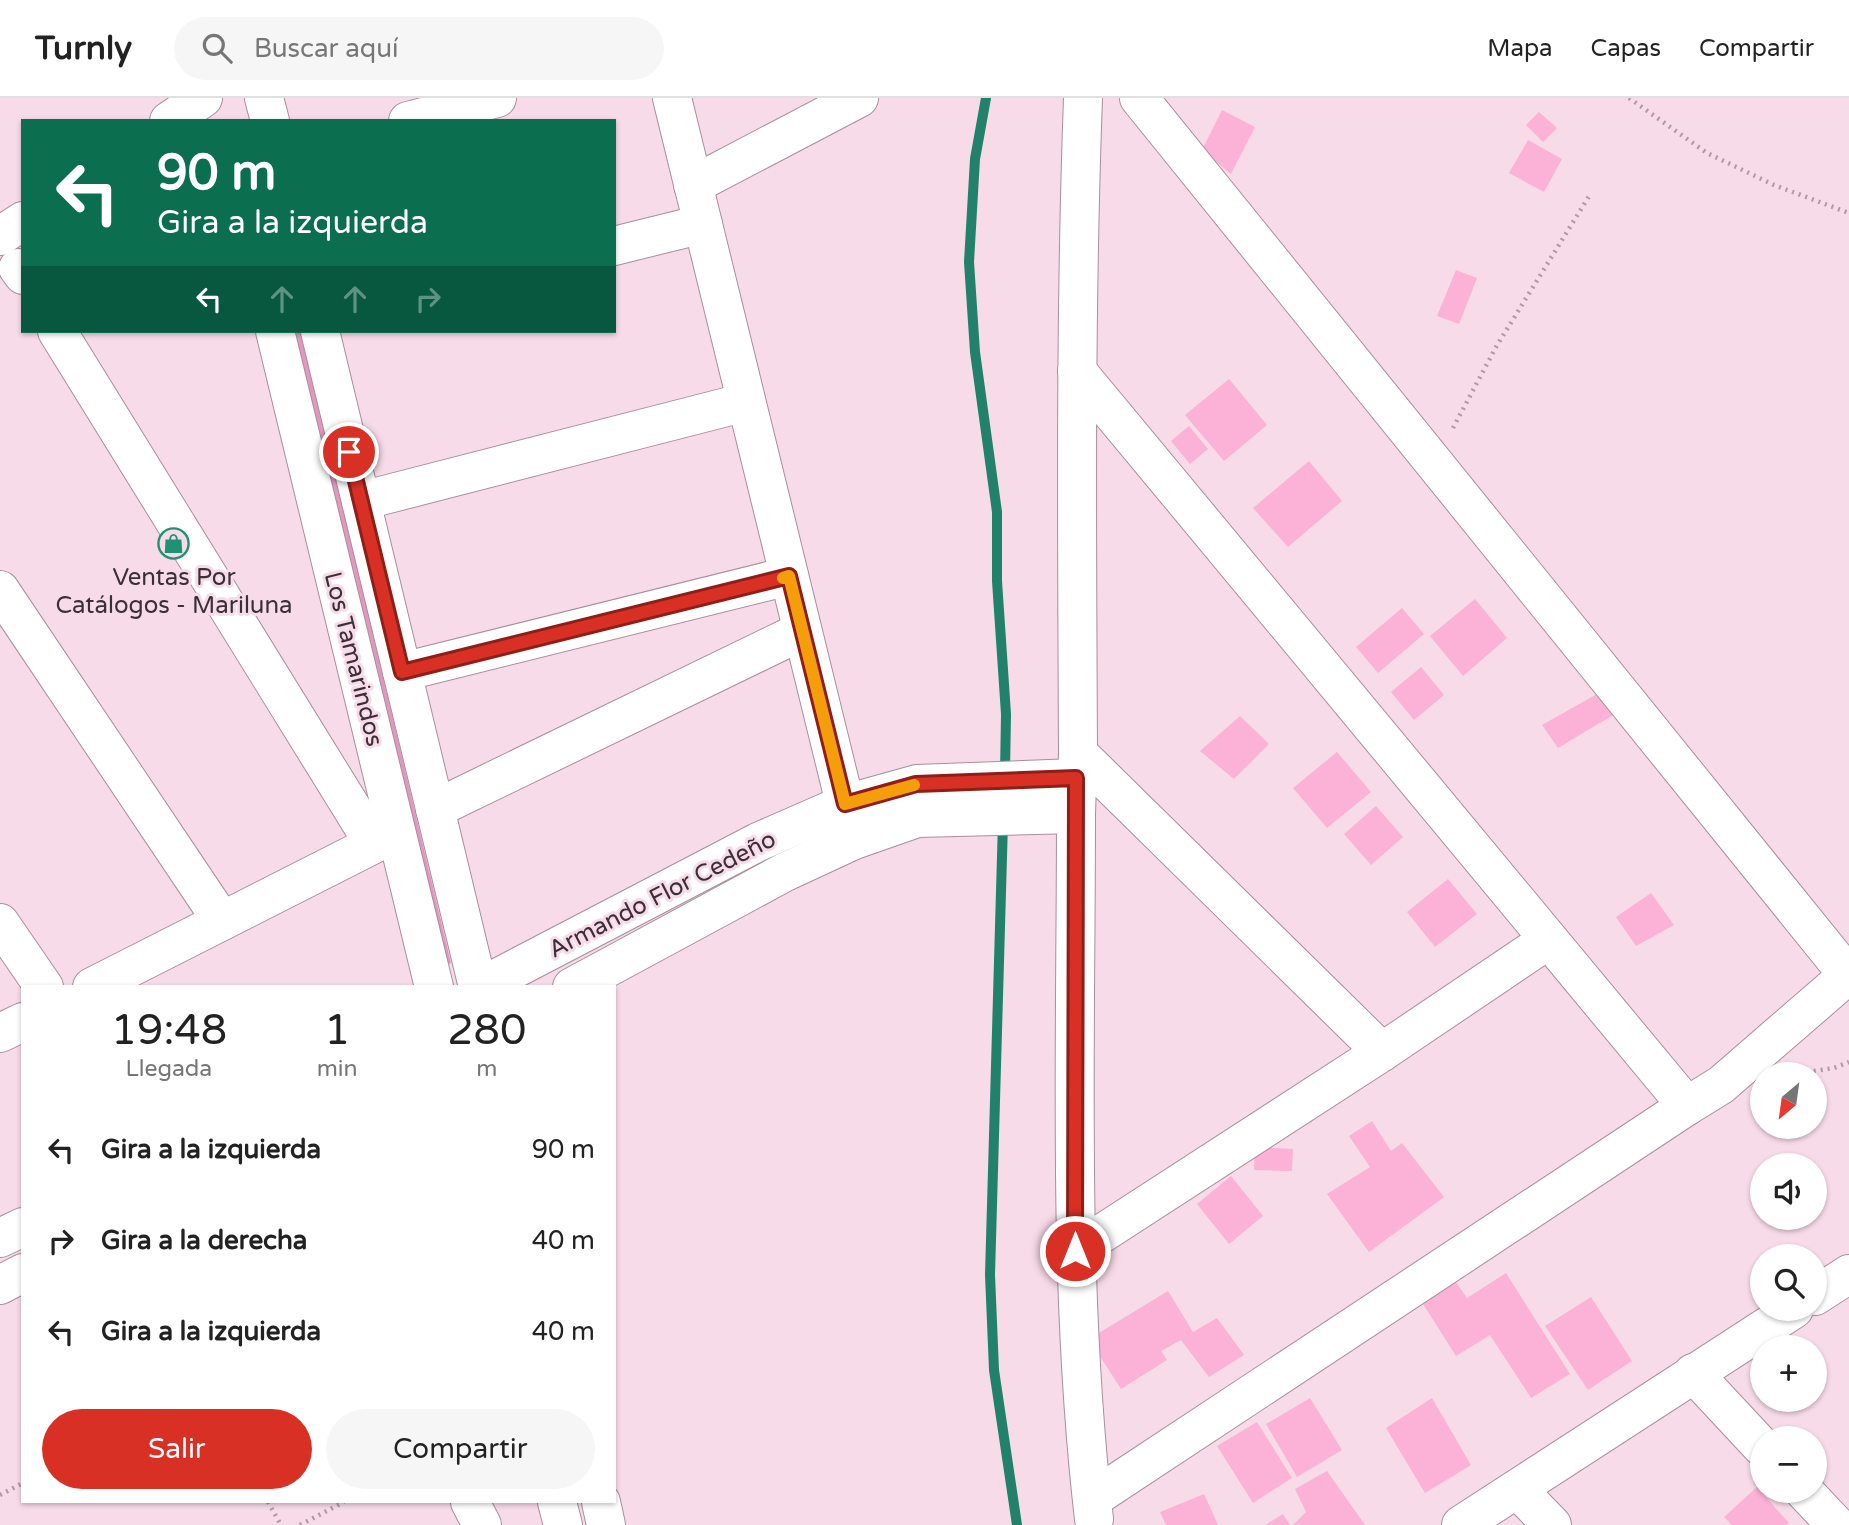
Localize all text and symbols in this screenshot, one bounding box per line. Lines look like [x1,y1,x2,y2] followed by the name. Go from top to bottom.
[174,17,664,80] search box
[35,29,132,68] text: Turnly
[198,29,236,67] icon: search
[254,33,399,64] text: Buscar aquí
[1487,34,1553,63] text: Mapa
[1591,34,1661,63] text: Capas
[1699,34,1814,63] text: Compartir
[157,144,276,203] text: 90 m
[42,147,133,238] icon: left
[157,204,428,242] text: Gira a la izquierda
[190,280,228,318] icon: left
[263,280,301,318] icon: ahead
[336,280,374,318] icon: ahead
[409,280,447,318] icon: right
[319,422,379,482] pin
[330,433,368,471] icon: arrive
[157,526,191,560] shop icon: Ventas Por Catálogos - Mariluna
[55,563,293,620] place label: Ventas Por Catálogos - Mariluna
[318,569,389,749] street label: Los Tamarindos
[544,824,781,964] street label: Armando Flor Cedeño
[111,1005,227,1056] text: 19:48
[324,1005,350,1056] text: 1
[447,1005,526,1056] text: 280
[125,1055,212,1083] text: Llegada
[317,1055,358,1083] text: min
[476,1055,497,1083] text: m
[1750,1062,1827,1139] north arrow
[1750,1062,1827,1503] map controls
[42,1131,80,1169] icon: left
[101,1134,321,1165] text: Gira a la izquierda
[532,1134,595,1165] text: 90 m
[1750,1153,1827,1230] button: sound
[1038,1214,1112,1288] position arrow
[42,1222,80,1260] icon: right
[101,1225,307,1256] text: Gira a la derecha
[532,1225,595,1256] text: 40 m
[1750,1244,1827,1321] button: search
[42,1313,80,1351] icon: left
[101,1316,321,1347] text: Gira a la izquierda
[532,1316,595,1347] text: 40 m
[1750,1335,1827,1412] button: +
[42,1409,312,1489] button: Salir
[326,1409,595,1489] button: Compartir
[1750,1426,1827,1503] button: −

